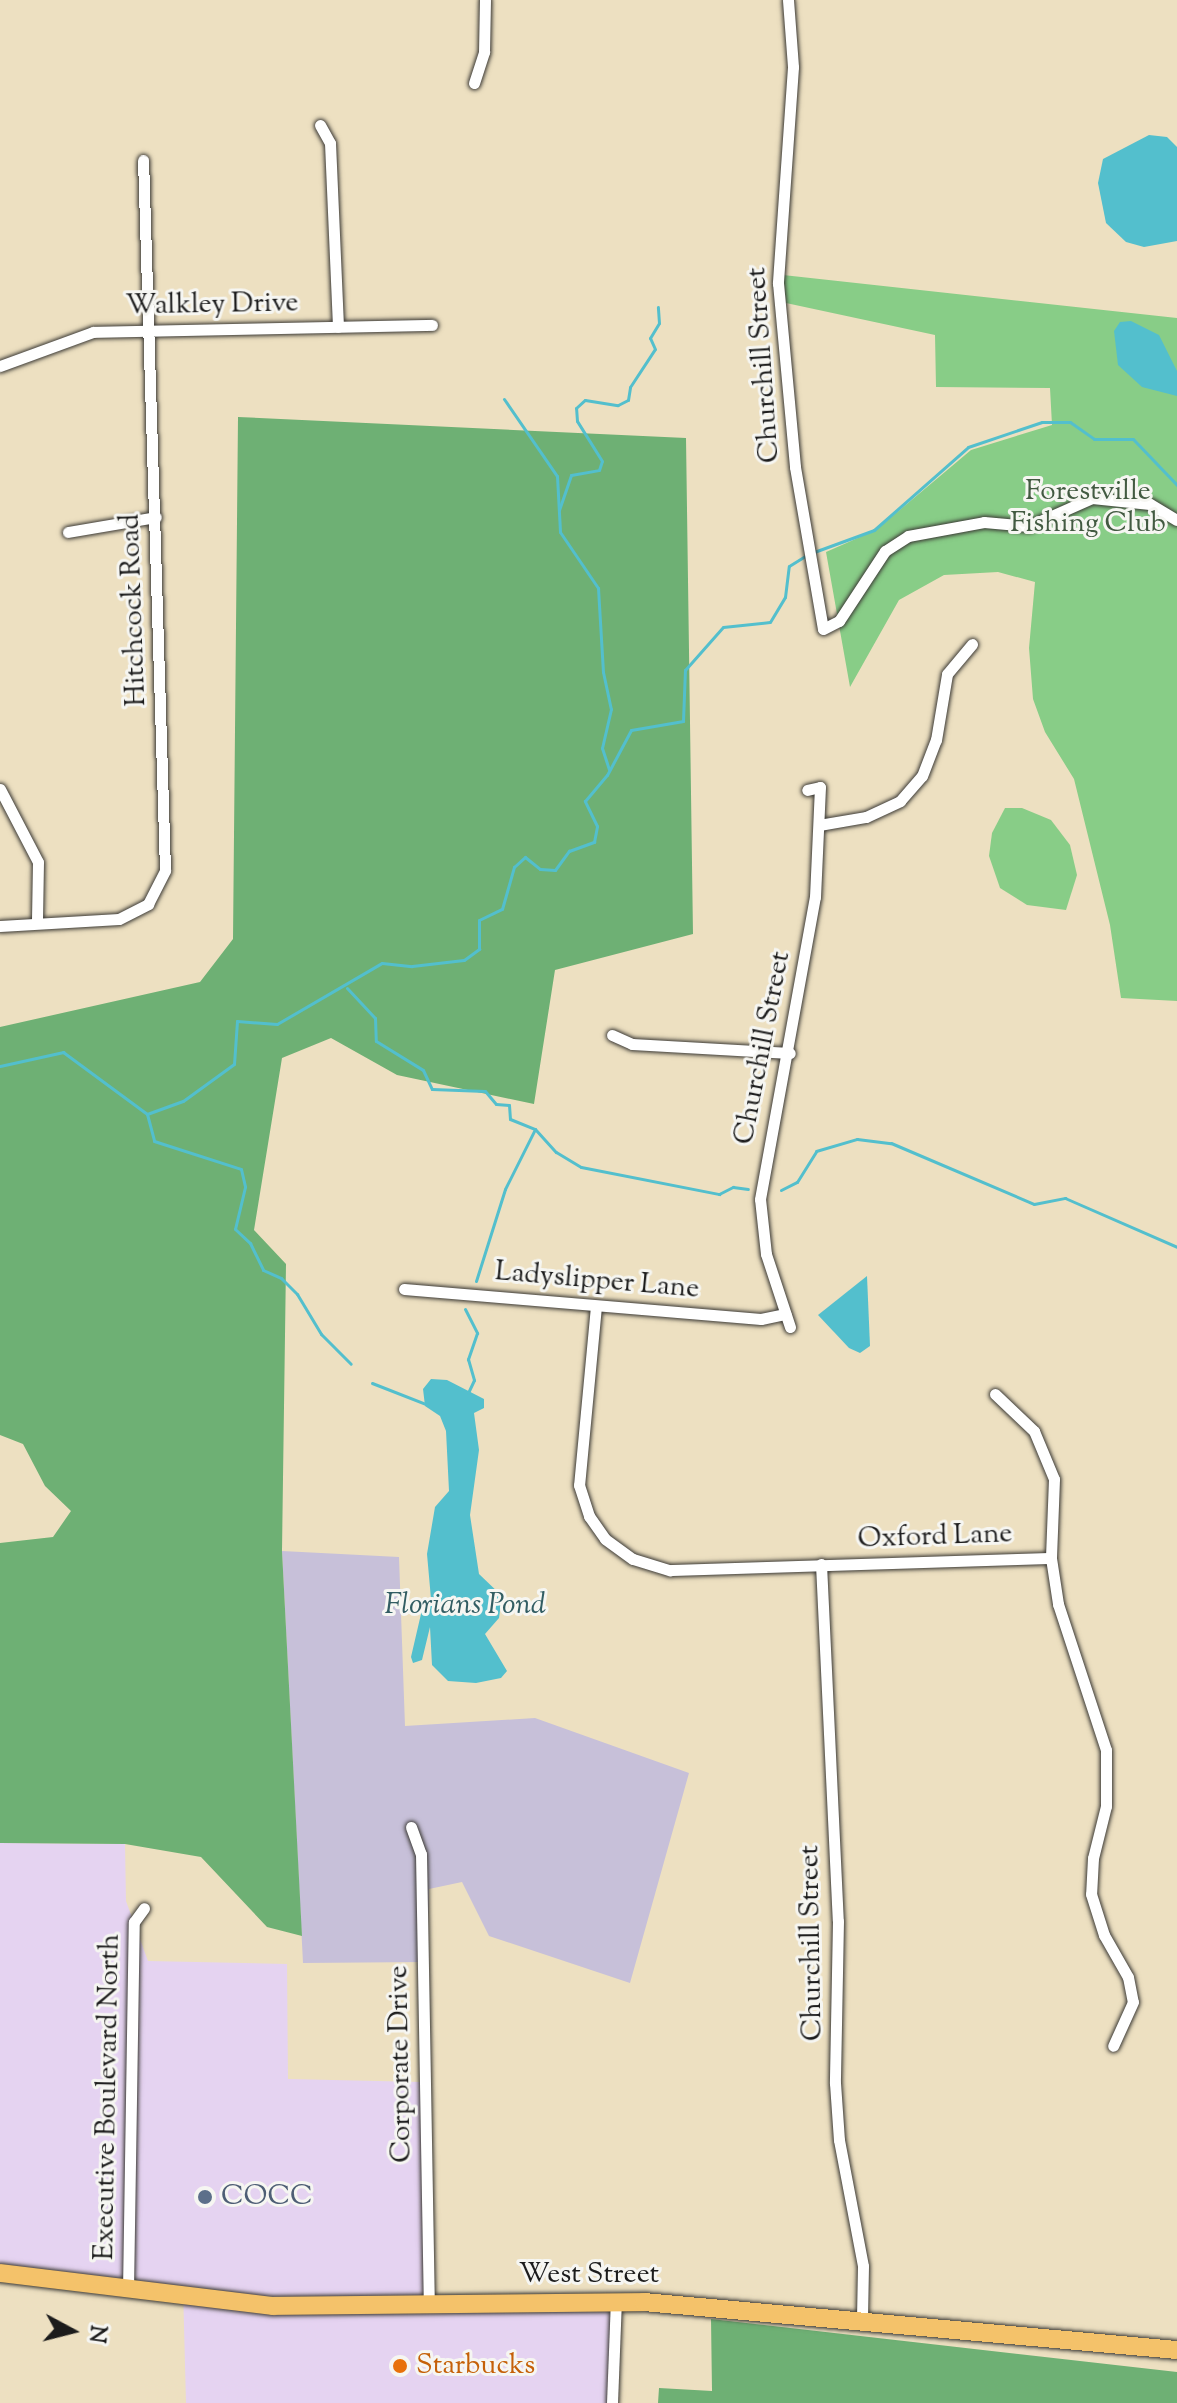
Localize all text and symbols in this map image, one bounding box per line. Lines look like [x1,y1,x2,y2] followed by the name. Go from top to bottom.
[740,266,788,464] street label: Churchill Street
[125,287,299,323] street label: Walkley Drive
[1010,475,1166,541] park label: Forestville Fishing Club
[114,513,154,707] street label: Hitchcock Road
[728,949,798,1147] street label: Churchill Street
[493,1255,701,1307] street label: Ladyslipper Lane
[857,1518,1013,1556] street label: Oxford Lane
[384,1588,546,1624] water label: Florians Pond
[793,1845,831,2041] street label: Churchill Street
[88,1933,128,2261] street label: Executive Boulevard North
[382,1965,420,2163] street label: Corporate Drive
[221,2180,313,2214] place label: COCC
[196,2188,214,2206] marker: COCC
[519,2258,659,2292] street label: West Street
[32,2291,112,2371] north arrow
[79,2323,113,2345] text: N
[416,2349,535,2383] place label: Starbucks
[391,2357,409,2375] marker: Starbucks

